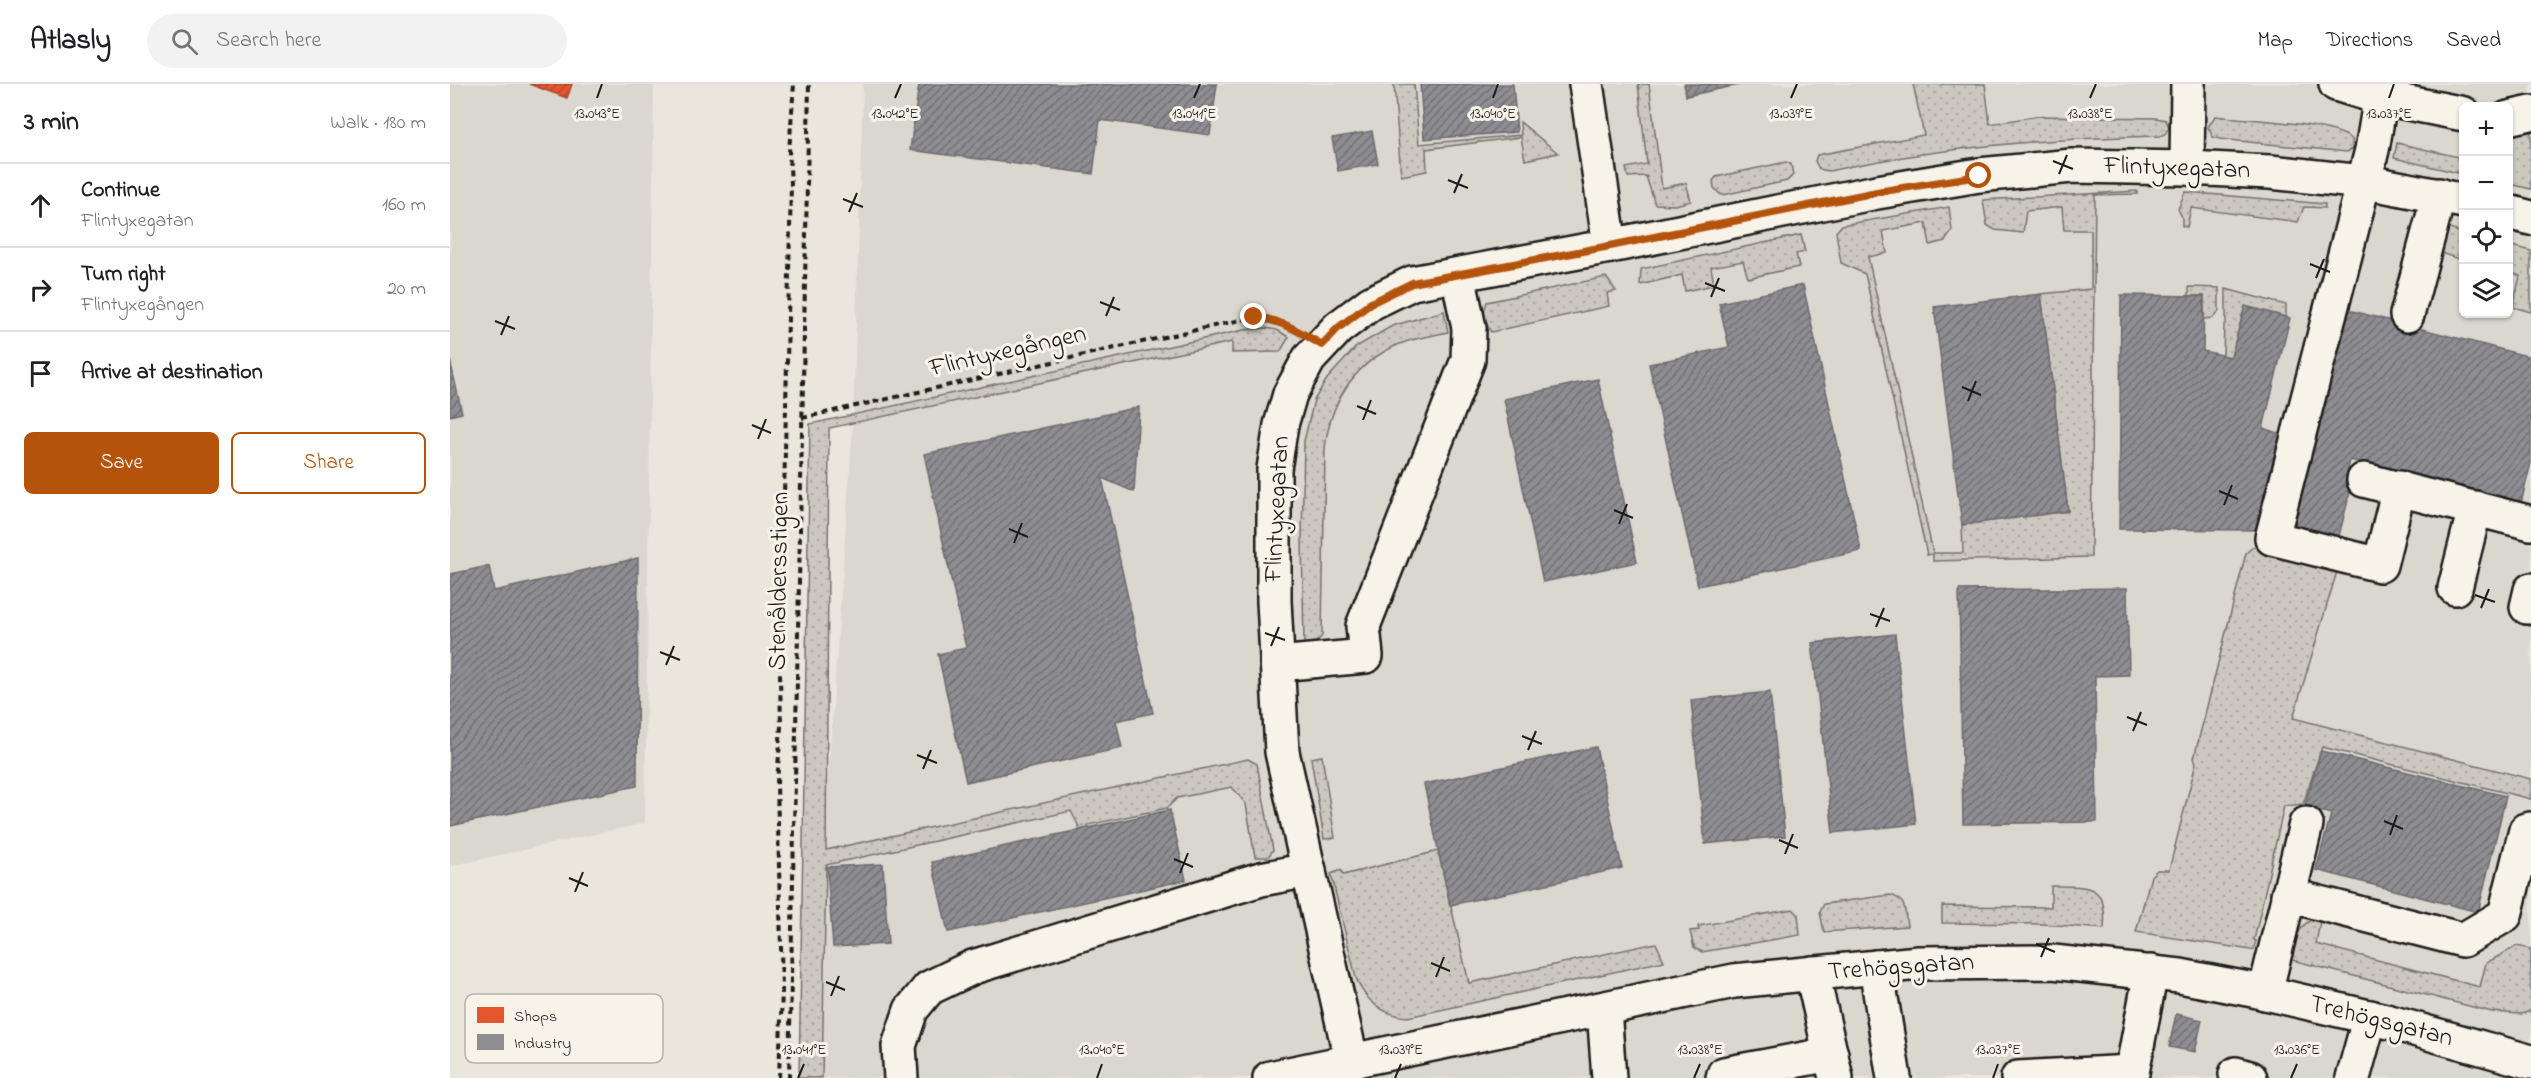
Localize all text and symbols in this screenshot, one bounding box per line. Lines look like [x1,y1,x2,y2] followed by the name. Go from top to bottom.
[147,14,567,68] search box
[30,21,111,62] text: Atlasly
[168,25,201,58] icon: search
[216,25,321,57] text: Search here
[2257,26,2293,56] text: Map
[2326,26,2413,56] text: Directions
[2446,26,2501,56] text: Saved
[2459,102,2513,318] map controls
[2459,102,2513,156] button: +
[574,103,620,125] text: 13.043°E
[871,103,919,125] text: 13.042°E
[1172,103,1216,125] text: 13.041°E
[1470,103,1516,125] text: 13.040°E
[1769,103,1813,125] text: 13.039°E
[2067,103,2113,125] text: 13.038°E
[2366,103,2412,125] text: 13.037°E
[24,104,79,142] text: 3 min
[330,109,426,138] text: Walk · 180 m
[2102,147,2251,191] street label: Flintyxegatan
[2459,156,2513,210] button: −
[1965,162,1991,188] route start
[81,175,160,207] text: Continue
[24,189,57,222] icon: ahead
[382,191,426,220] text: 160 m
[81,207,194,236] text: Flintyxegatan
[2459,210,2513,264] button: locate
[81,259,166,291] text: Turn right
[2459,264,2513,318] button: layers
[24,273,57,306] icon: right
[387,275,426,304] text: 20 m
[81,291,204,320] text: Flintyxegången
[1240,303,1266,329] route end
[925,315,1090,389] street label: Flintyxegången
[24,357,57,390] icon: arrive
[81,357,263,389] text: Arrive at destination
[24,432,219,494] button: Save
[231,432,426,494] button: Share
[1255,435,1301,584] street label: Flintyxegatan
[759,491,801,671] street label: Stenåldersstigen
[1826,944,1976,992] street label: Trehögsgatan
[2305,986,2457,1058] street label: Trehögsgatan
[465,994,663,1063] legend
[514,1005,557,1029] text: Shops
[514,1032,571,1056] text: Industry
[782,1039,826,1061] text: 13.041°E
[1079,1039,1125,1061] text: 13.040°E
[1379,1039,1423,1061] text: 13.039°E
[1677,1039,1723,1061] text: 13.038°E
[1975,1039,2021,1061] text: 13.037°E
[2274,1039,2320,1061] text: 13.036°E

